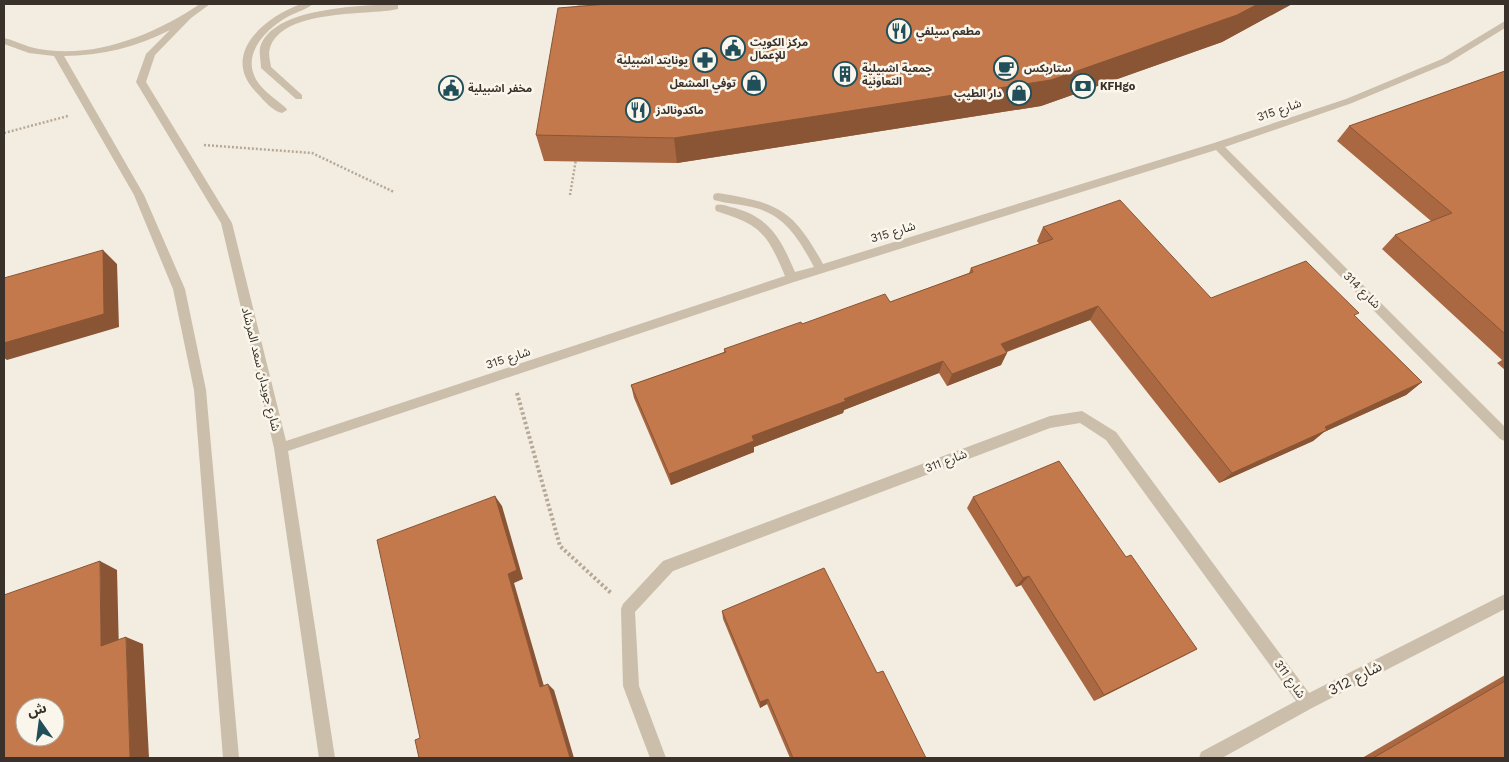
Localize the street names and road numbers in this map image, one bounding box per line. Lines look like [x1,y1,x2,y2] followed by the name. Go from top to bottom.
[1255,96,1304,126] street label: شارع 315
[869,219,918,247] street label: شارع 315
[1339,269,1383,313] street label: شارع 314
[237,305,283,433] street label: شارع جويدان سعد المرشاد
[484,344,533,374] street label: شارع 315
[923,447,970,477] street label: شارع 311
[1270,657,1309,702] street label: شارع 311
[1325,657,1386,702] street label: شارع 312

